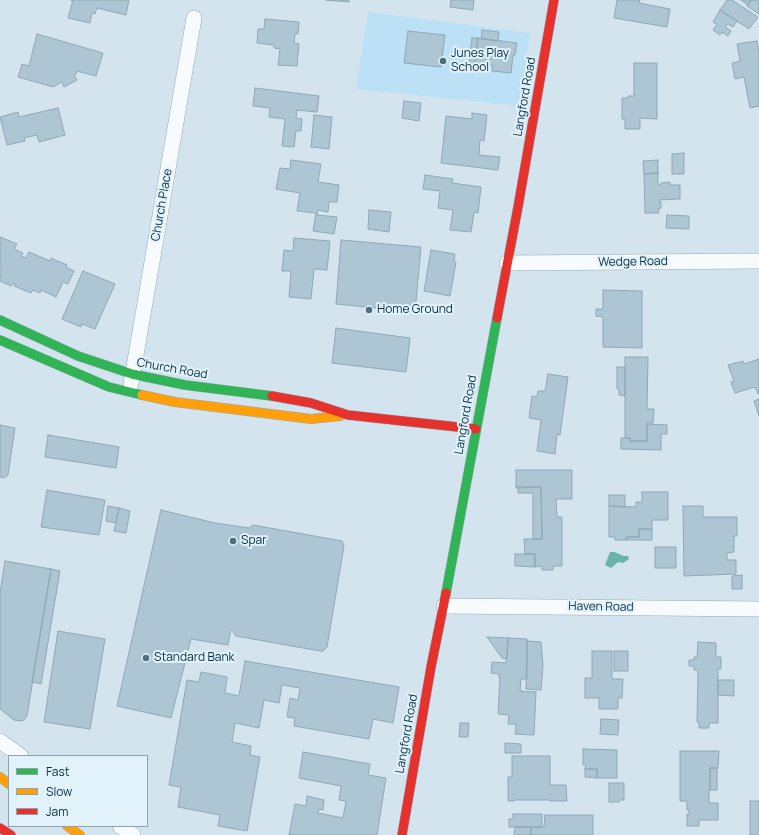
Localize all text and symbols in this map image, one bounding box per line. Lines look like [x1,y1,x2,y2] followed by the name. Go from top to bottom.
[451,47,509,75] place label: Junes Play School
[438,56,448,66] marker: Junes Play School
[511,56,539,138] street label: Langford Road
[149,168,175,242] street label: Church Place
[598,254,668,270] street label: Wedge Road
[377,303,453,317] place label: Home Ground
[364,305,374,315] marker: Home Ground
[135,356,209,382] street label: Church Road
[452,374,480,456] street label: Langford Road
[241,534,266,548] place label: Spar
[228,536,238,546] marker: Spar
[568,599,634,615] street label: Haven Road
[154,651,235,665] place label: Standard Bank
[141,653,151,663] marker: Standard Bank
[393,693,421,775] street label: Langford Road
[8,755,148,827] legend
[46,763,70,780] text: Fast
[46,783,72,800] text: Slow
[46,803,68,820] text: Jam

